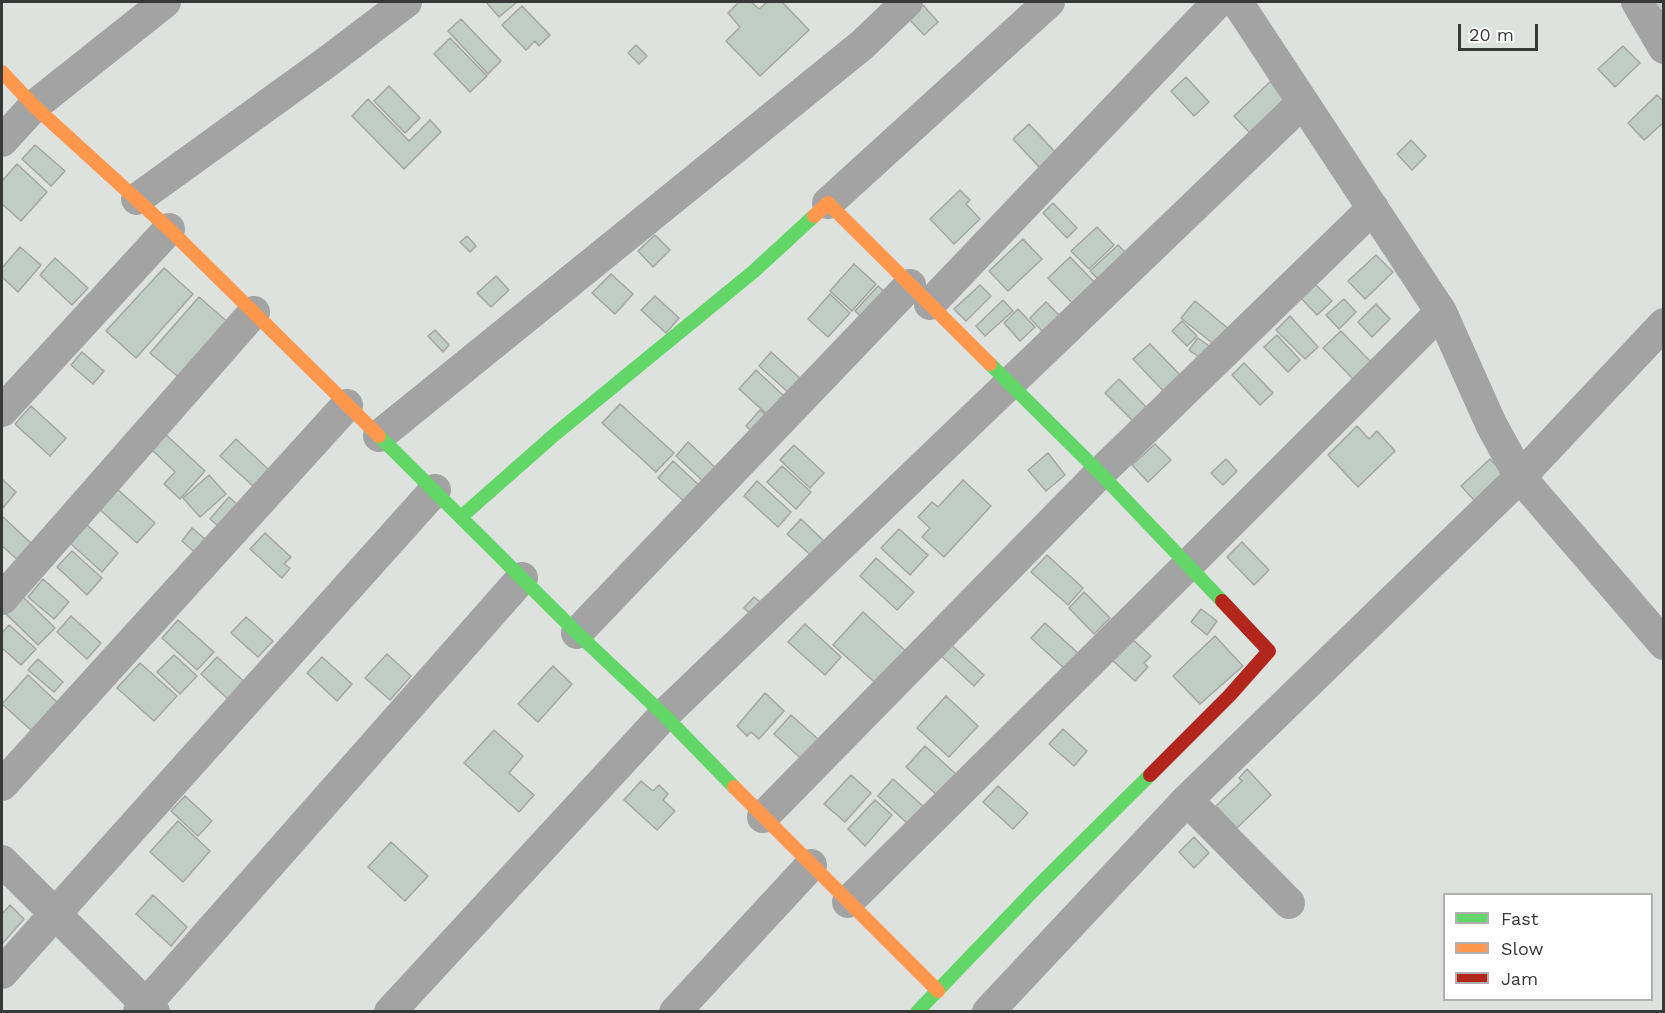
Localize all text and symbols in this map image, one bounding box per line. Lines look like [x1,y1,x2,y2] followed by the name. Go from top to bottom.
[1461,12,1540,50] scale bar
[1469,24,1514,45] text: 20 m
[1443,893,1653,1001] legend
[1501,908,1538,929] text: Fast
[1501,938,1544,959] text: Slow
[1501,968,1538,989] text: Jam

